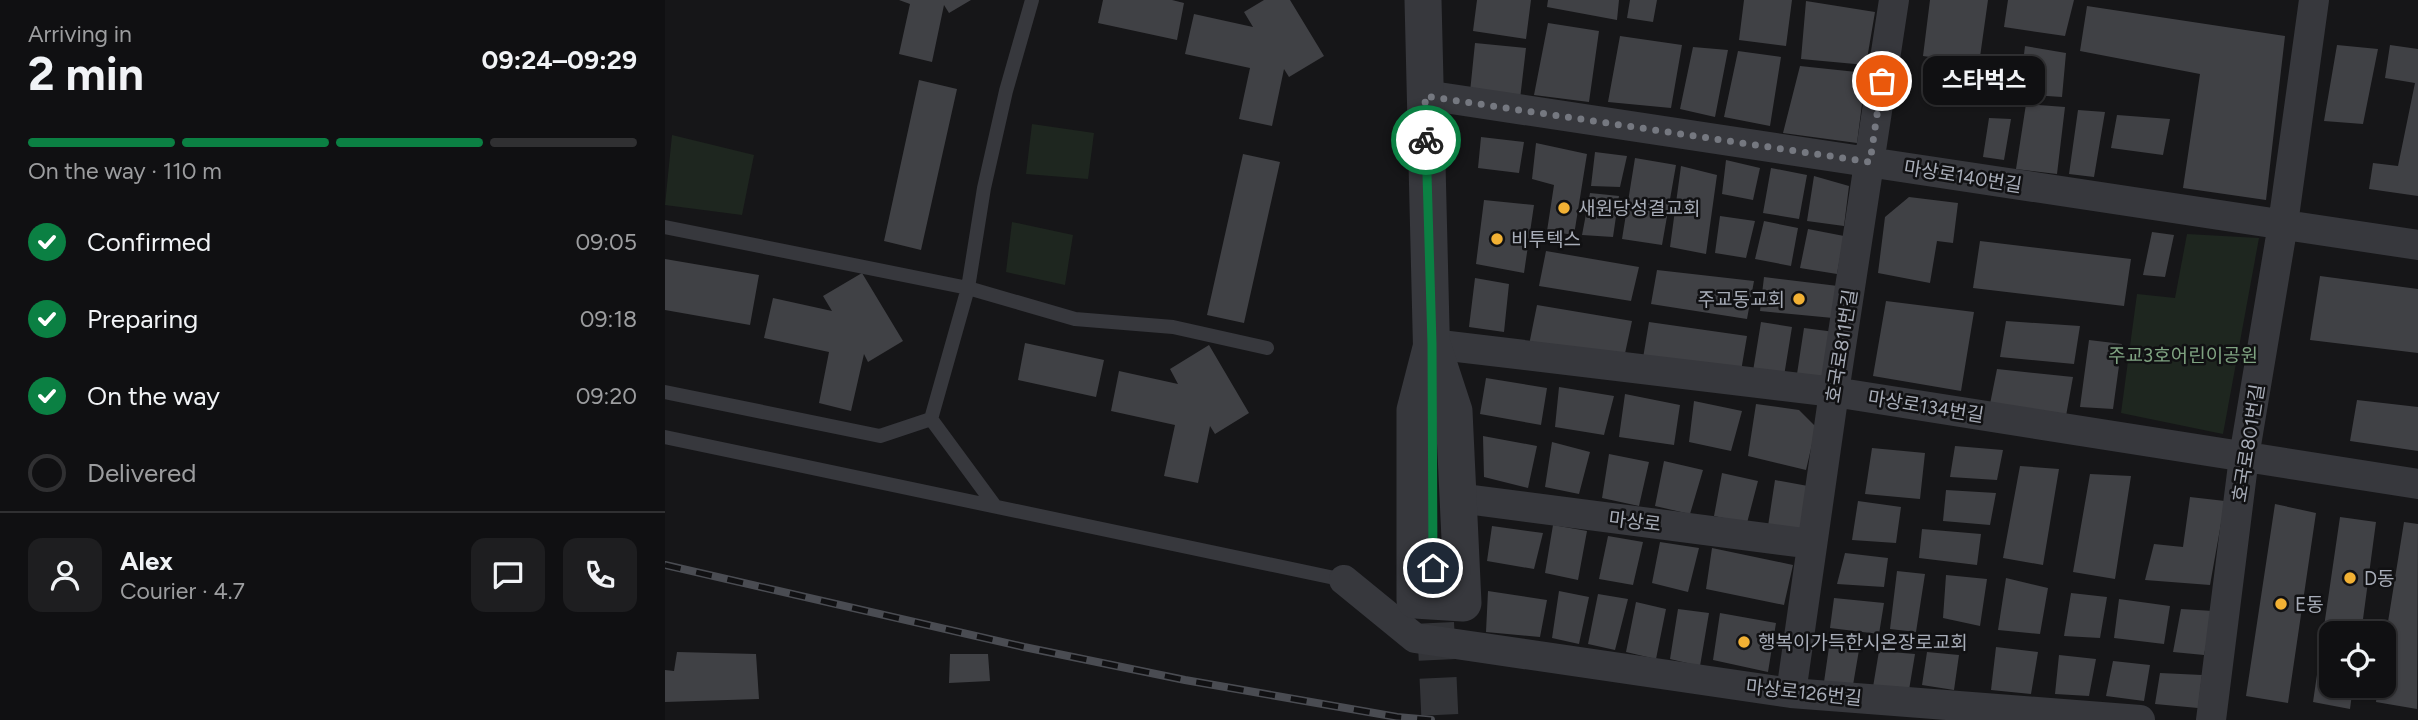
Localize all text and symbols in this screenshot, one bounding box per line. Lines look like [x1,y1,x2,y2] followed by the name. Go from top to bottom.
[28,20,132,48] text: Arriving in
[482,44,637,76] text: 09:24–09:29
[28,46,144,102] text: 2 min
[1852,51,1912,111] pin
[1924,56,2047,106] callout: 스타벅스
[1863,62,1901,100] icon: bag
[1942,66,2026,94] text: 스타벅스
[1391,105,1461,175] courier
[1407,121,1445,159] icon: bike
[1902,156,2024,197] street label: 마상로140번길
[28,157,222,185] text: On the way · 110 m
[1578,197,1700,220] place label: 새원당성결교회
[1556,200,1572,216] marker: 새원당성결교회
[28,223,66,261] icon: check
[87,226,211,258] text: Confirmed
[575,228,637,256] text: 09:05
[1511,228,1581,251] place label: 비투텍스
[1489,231,1505,247] marker: 비투텍스
[1698,288,1785,311] place label: 주교동교회
[1821,288,1862,405] street label: 호국로811번길
[1791,291,1807,307] marker: 주교동교회
[28,300,66,338] icon: check
[87,303,198,335] text: Preparing
[580,305,637,333] text: 09:18
[2108,344,2258,367] park label: 주교3호어린이공원
[28,377,66,415] icon: check
[87,380,220,412] text: On the way
[576,382,637,410] text: 09:20
[2228,382,2269,504] street label: 호국로801번길
[1866,386,1986,427] street label: 마상로134번길
[87,457,196,489] text: Delivered
[1608,507,1662,536] street label: 마상로
[28,538,102,612] button: person
[471,538,545,612] button: chat
[563,538,637,612] button: phone
[1403,538,1463,598] pin
[120,545,173,577] text: Alex
[1414,549,1452,587] icon: home
[2364,567,2395,590] place label: D동
[2342,570,2358,586] marker: D동
[120,577,245,605] text: Courier · 4.7
[2295,593,2324,616] place label: E동
[2273,596,2289,612] marker: E동
[2319,621,2396,698] map controls
[2319,621,2396,698] button: locate
[1758,631,1968,654] place label: 행복이가득한시온장로교회
[1736,634,1752,650] marker: 행복이가득한시온장로교회
[1745,675,1863,710] street label: 마상로126번길

